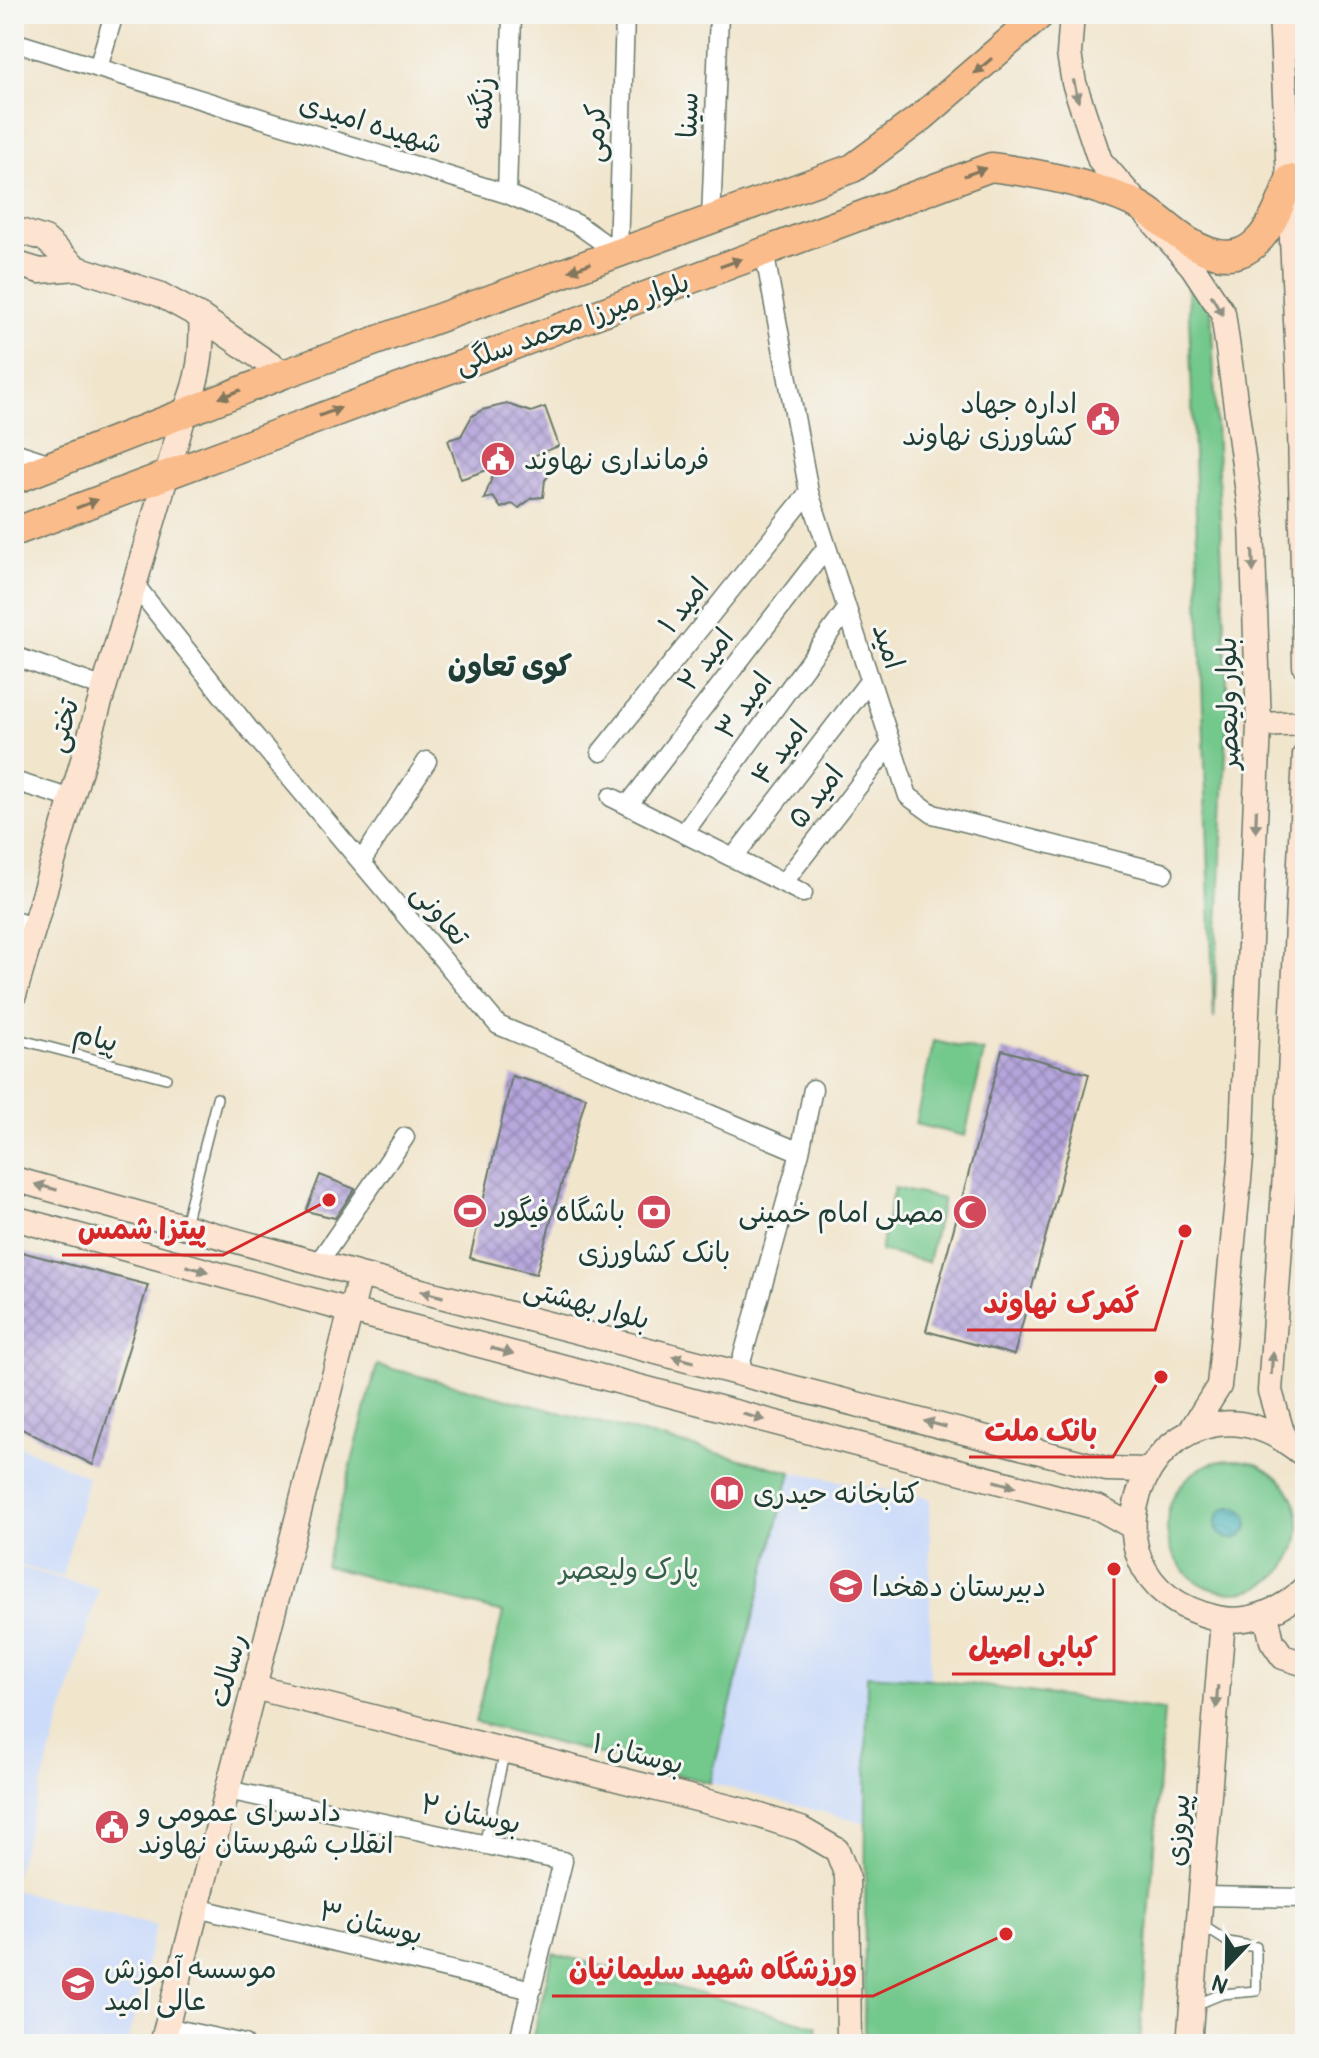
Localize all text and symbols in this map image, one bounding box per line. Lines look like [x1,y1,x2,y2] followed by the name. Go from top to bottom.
[974,57,994,74] one-way arrow
[465,76,502,130] street label: زنگنه
[1070,79,1083,104] one-way arrow
[295,86,446,163] street label: شهیده امیدی
[670,91,707,139] street label: سینا
[577,103,614,163] street label: کرمی
[963,166,987,178] one-way arrow
[719,256,743,269] one-way arrow
[568,261,592,274] one-way arrow
[450,265,695,382] street label: بلوار میرزا محمد سلگی
[1210,294,1224,316] one-way arrow
[902,387,1077,454] place label: اداره جهاد کشاورزی نهاوند
[218,388,242,401] one-way arrow
[1084,400,1122,438] public building icon: اداره جهاد کشاورزی نهاوند
[318,405,342,418] one-way arrow
[479,440,517,478] public building icon: فرمانداری نهاوند
[524,443,709,478] place label: فرمانداری نهاوند
[75,497,99,510] one-way arrow
[1247,549,1260,574] one-way arrow
[651,571,717,641] street label: امید ۱
[864,619,911,674] street label: امید
[671,621,742,699] street label: امید ۲
[1210,637,1247,771] street label: بلوار ولیعصر
[448,648,573,685] district label: کوی تعاون
[708,665,780,746] street label: امید ۳
[39,694,88,756] street label: تختی
[744,713,816,792] street label: امید ۴
[780,758,852,836] street label: امید ۵
[1250,809,1263,834] one-way arrow
[403,876,477,954] street label: تعاونی
[69,1016,121,1064] street label: پیام
[34,1181,59,1193] one-way arrow
[451,1192,489,1230] sports icon: باشگاه فیگور
[635,1193,673,1231] bank icon: بانک کشاورزی
[951,1193,989,1231] mosque icon: مصلی امام خمینی
[494,1195,625,1230] place label: باشگاه فیگور
[738,1196,944,1234] place label: مصلی امام خمینی
[62,1201,223,1255] callout: پیتزا شمس
[78,1211,207,1248] text: پیتزا شمس
[578,1236,730,1271] place label: بانک کشاورزی
[186,1263,210,1276] one-way arrow
[520,1271,653,1338] street label: بلوار بهشتی
[967,1276,1155,1330] callout: گمرک نهاوند
[983,1284,1140,1322] text: گمرک نهاوند
[419,1287,444,1299] one-way arrow
[490,1346,515,1358] one-way arrow
[1266,1350,1279,1375] one-way arrow
[671,1352,696,1364] one-way arrow
[969,1403,1113,1457] callout: بانک ملت
[741,1412,766,1424] one-way arrow
[985,1413,1097,1450] text: بانک ملت
[922,1418,947,1430] one-way arrow
[708,1474,746,1512] library icon: کتابخانه حیدری
[753,1477,920,1512] place label: کتابخانه حیدری
[993,1478,1018,1490] one-way arrow
[557,1553,699,1588] park label: پارک ولیعصر
[827,1567,865,1605] school or university icon: دبیرستان دهخدا
[872,1570,1046,1605] place label: دبیرستان دهخدا
[952,1620,1114,1674] callout: کبابی اصیل
[202,1630,255,1711] street label: رسالت
[968,1630,1099,1667] text: کبابی اصیل
[1210,1685,1223,1710] one-way arrow
[588,1726,687,1783] street label: بوستان ۱
[417,1787,524,1842] street label: بوستان ۲
[1158,1792,1199,1868] street label: پیروزی
[136,1795,394,1862] place label: دادسرای عمومی و انقلاب شهرستان نهاوند
[93,1808,131,1846] public building icon: دادسرای عمومی و انقلاب شهرستان نهاوند
[315,1894,426,1953] street label: بوستان ۳
[1187,1926,1267,2006] north arrow
[552,1942,873,1996] callout: ورزشگاه شهید سلیمانیان
[569,1950,857,1988] text: ورزشگاه شهید سلیمانیان
[104,1952,277,2019] place label: موسسه آموزش عالی امید
[59,1965,97,2003] school or university icon: موسسه آموزش عالی امید
[1208,1968,1232,1999] text: N

